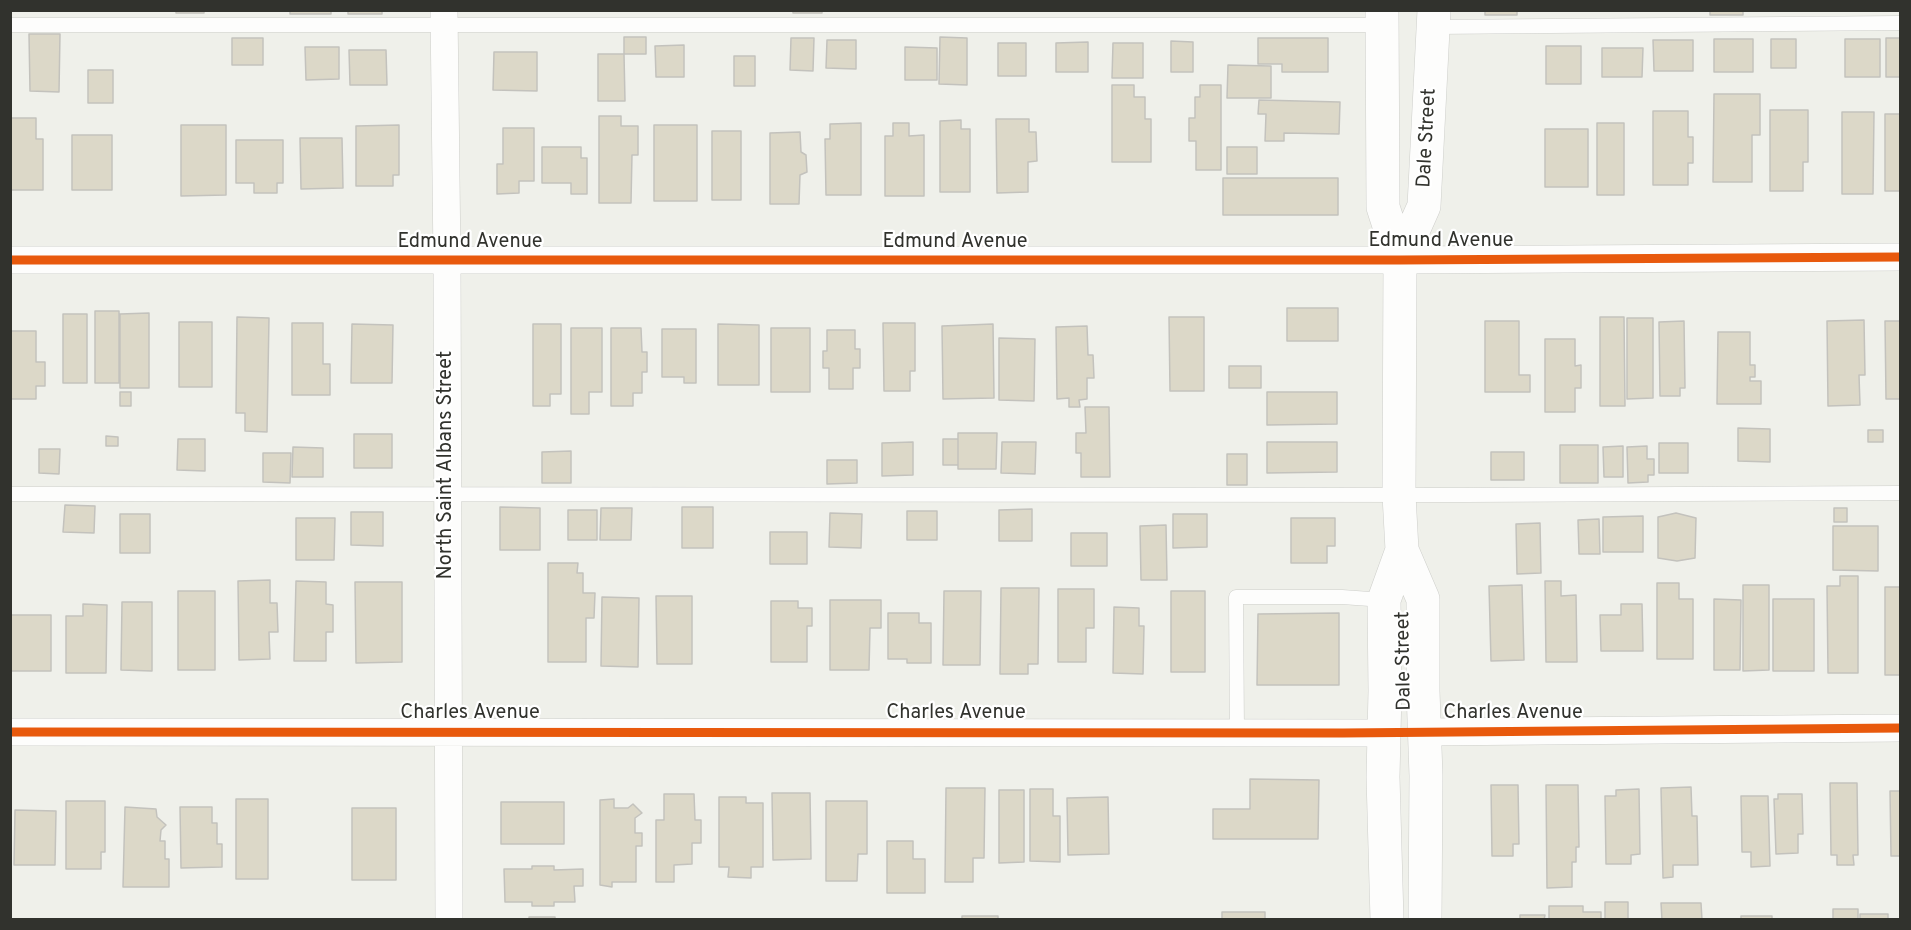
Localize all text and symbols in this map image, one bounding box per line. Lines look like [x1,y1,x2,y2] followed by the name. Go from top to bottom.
[1413,88,1443,188] street label: Dale Street
[1368,230,1514,254] street label: Edmund Avenue
[397,231,543,255] street label: Edmund Avenue
[882,231,1028,255] street label: Edmund Avenue
[435,351,459,579] street label: North Saint Albans Street
[1392,611,1418,711] street label: Dale Street
[400,702,540,726] street label: Charles Avenue
[886,702,1026,726] street label: Charles Avenue
[1443,702,1583,726] street label: Charles Avenue

